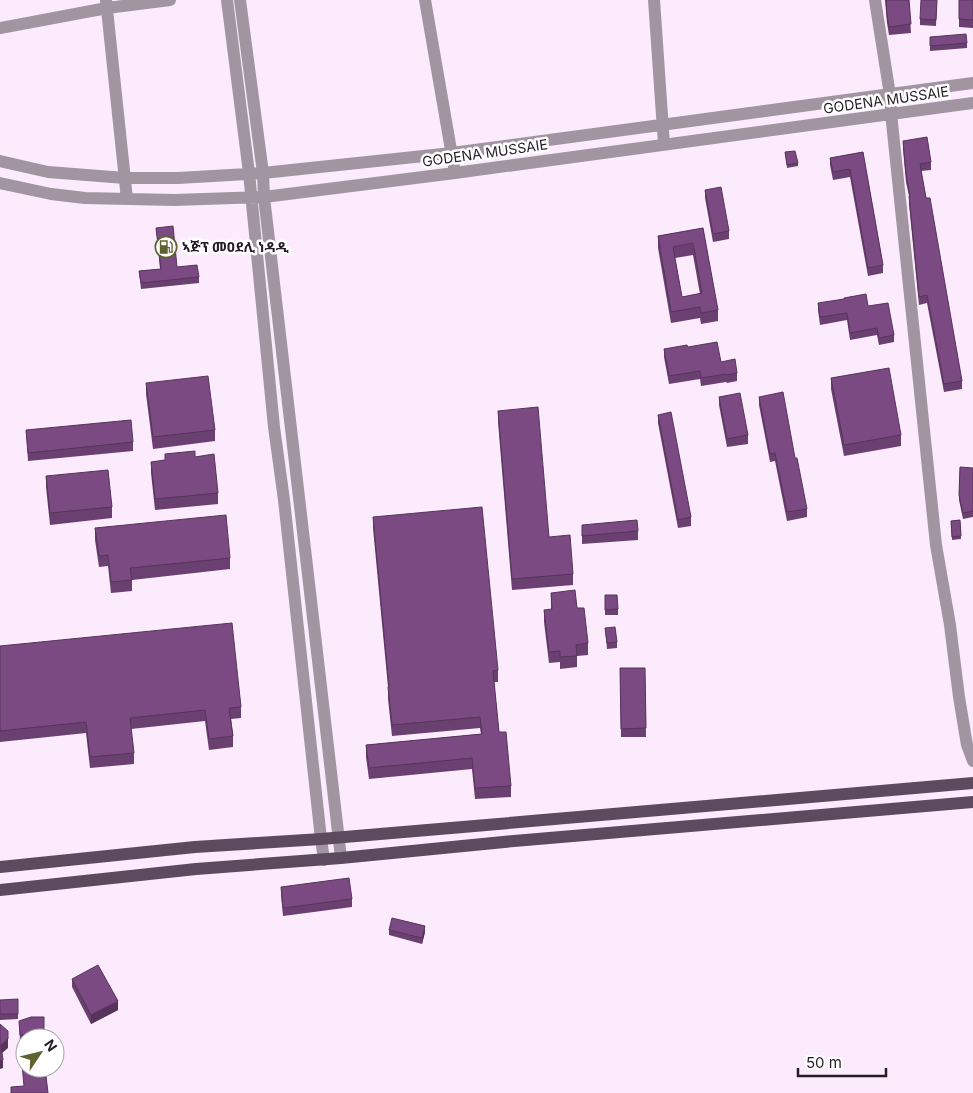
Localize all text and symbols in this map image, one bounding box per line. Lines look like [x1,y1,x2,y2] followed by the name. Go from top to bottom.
[822,82,950,117] street label: GODENA MUSSAIE
[421,135,549,170] street label: GODENA MUSSAIE
[154,235,178,259] fuel station icon: ኣጅፕ መዐደሊ ነዳዲ
[182,238,289,255] place label: ኣጅፕ መዐደሊ ነዳዲ
[15,1028,65,1078] north arrow
[41,1036,61,1055] text: N
[798,1046,886,1078] scale bar
[806,1053,842,1072] text: 50 m

